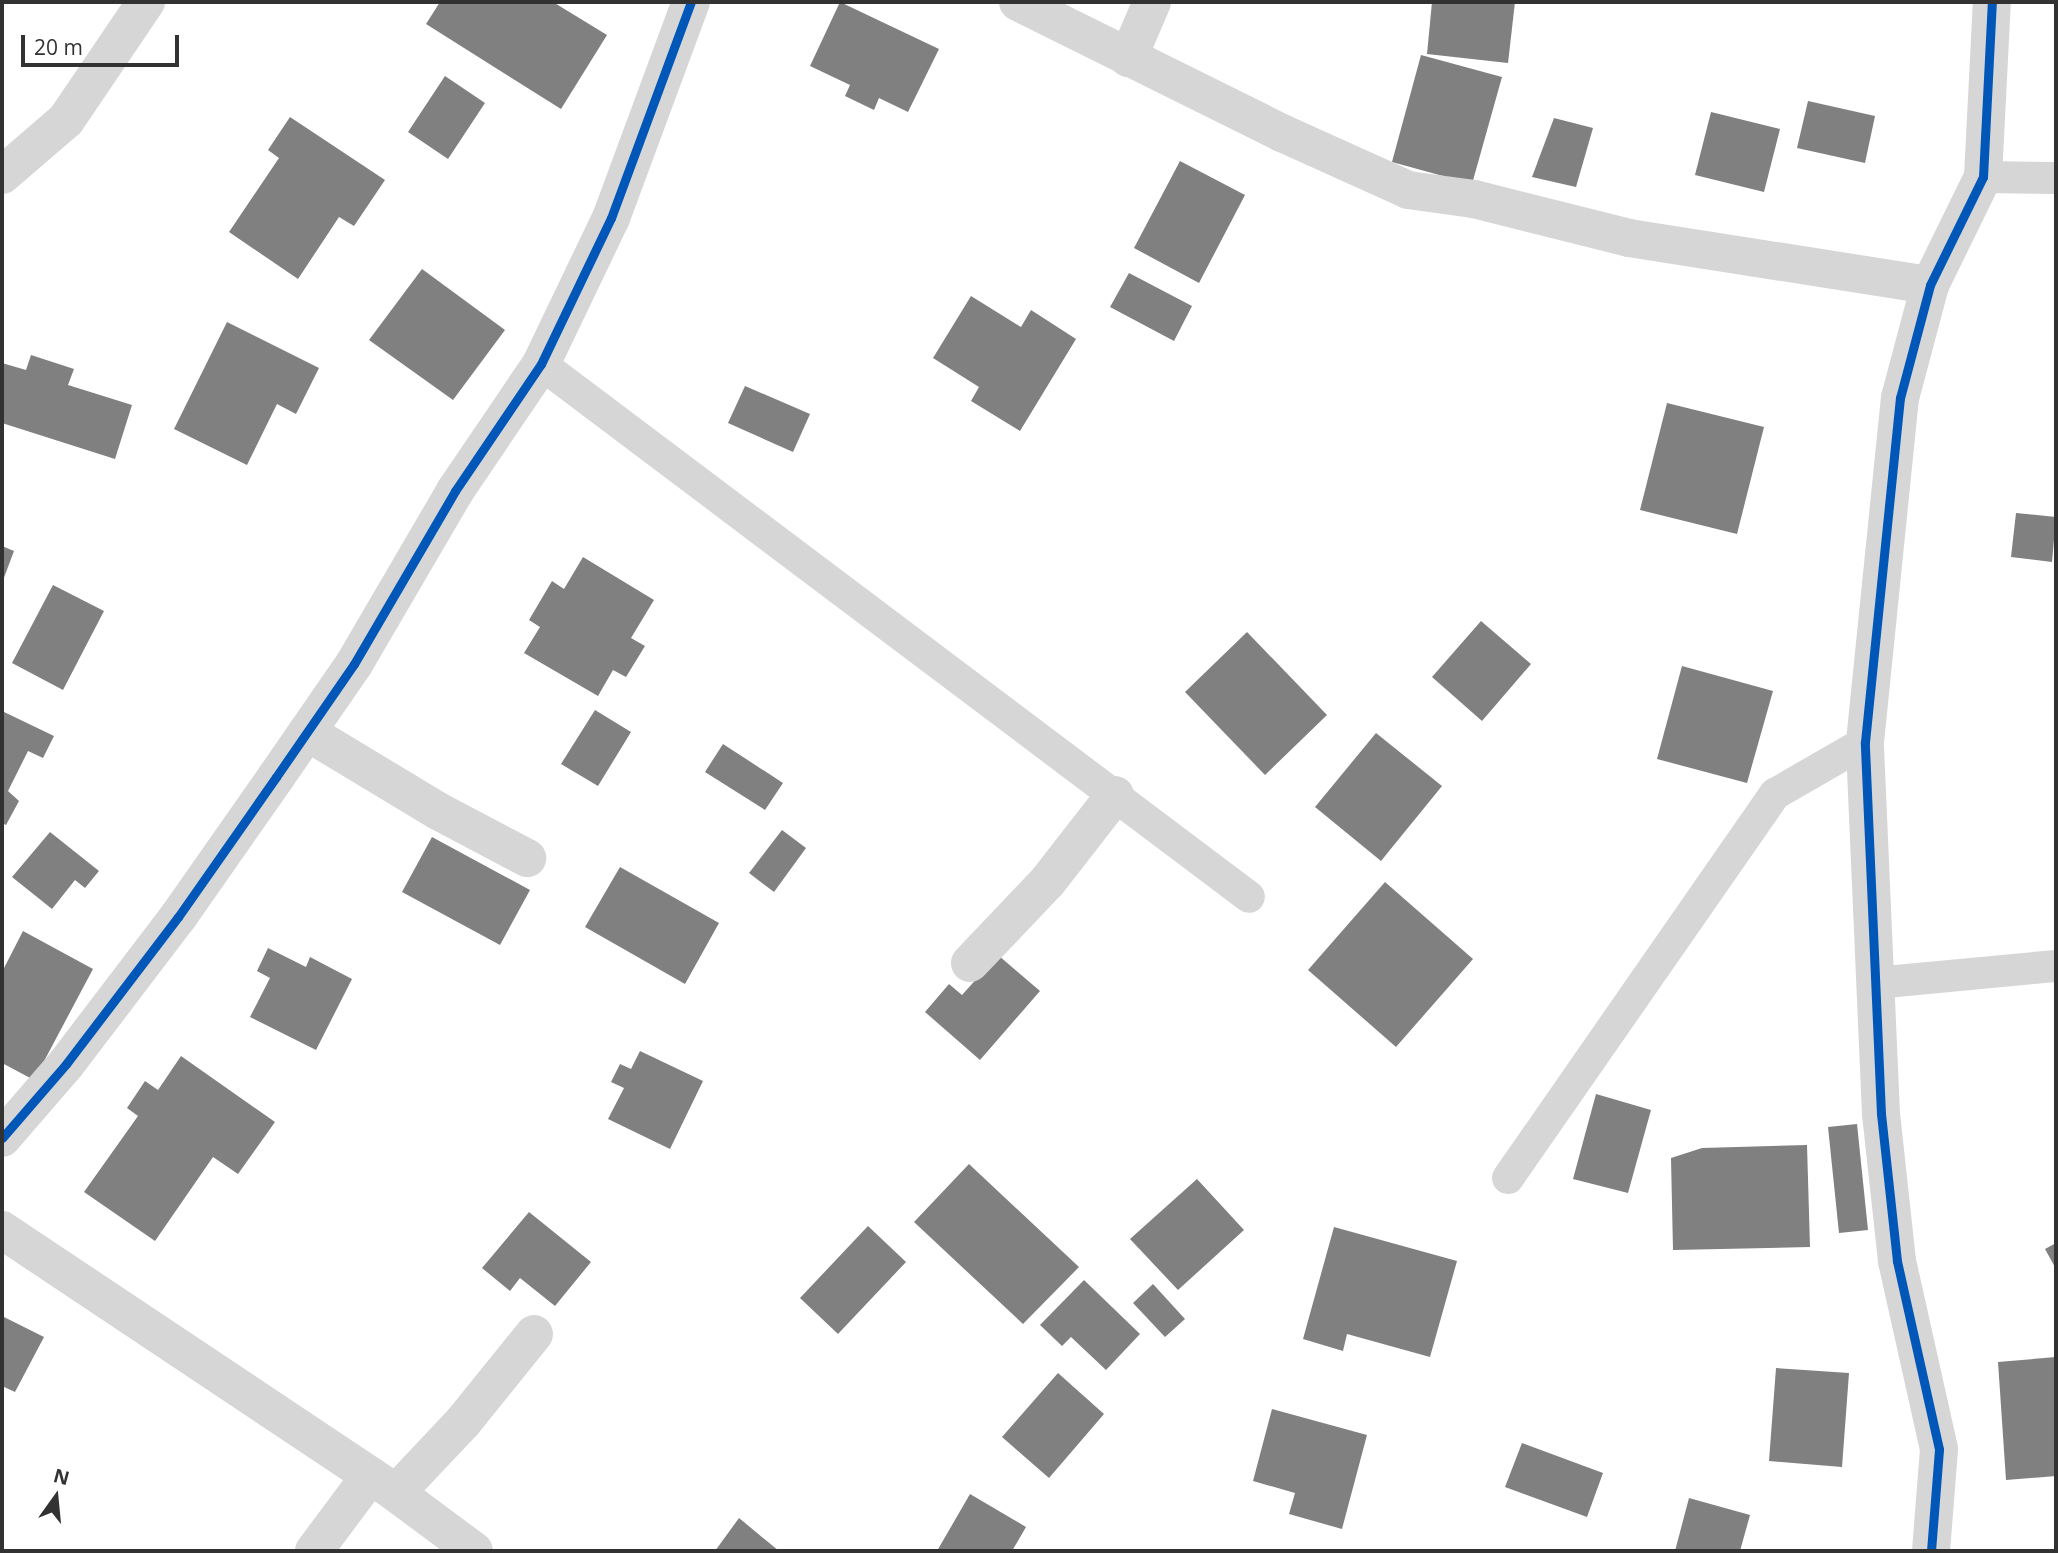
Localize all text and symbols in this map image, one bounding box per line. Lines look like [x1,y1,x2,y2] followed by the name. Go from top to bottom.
[24,21,182,65] scale bar
[34,33,83,61] text: 20 m
[21,1462,91,1532] north arrow
[51,1462,72,1491] text: N

